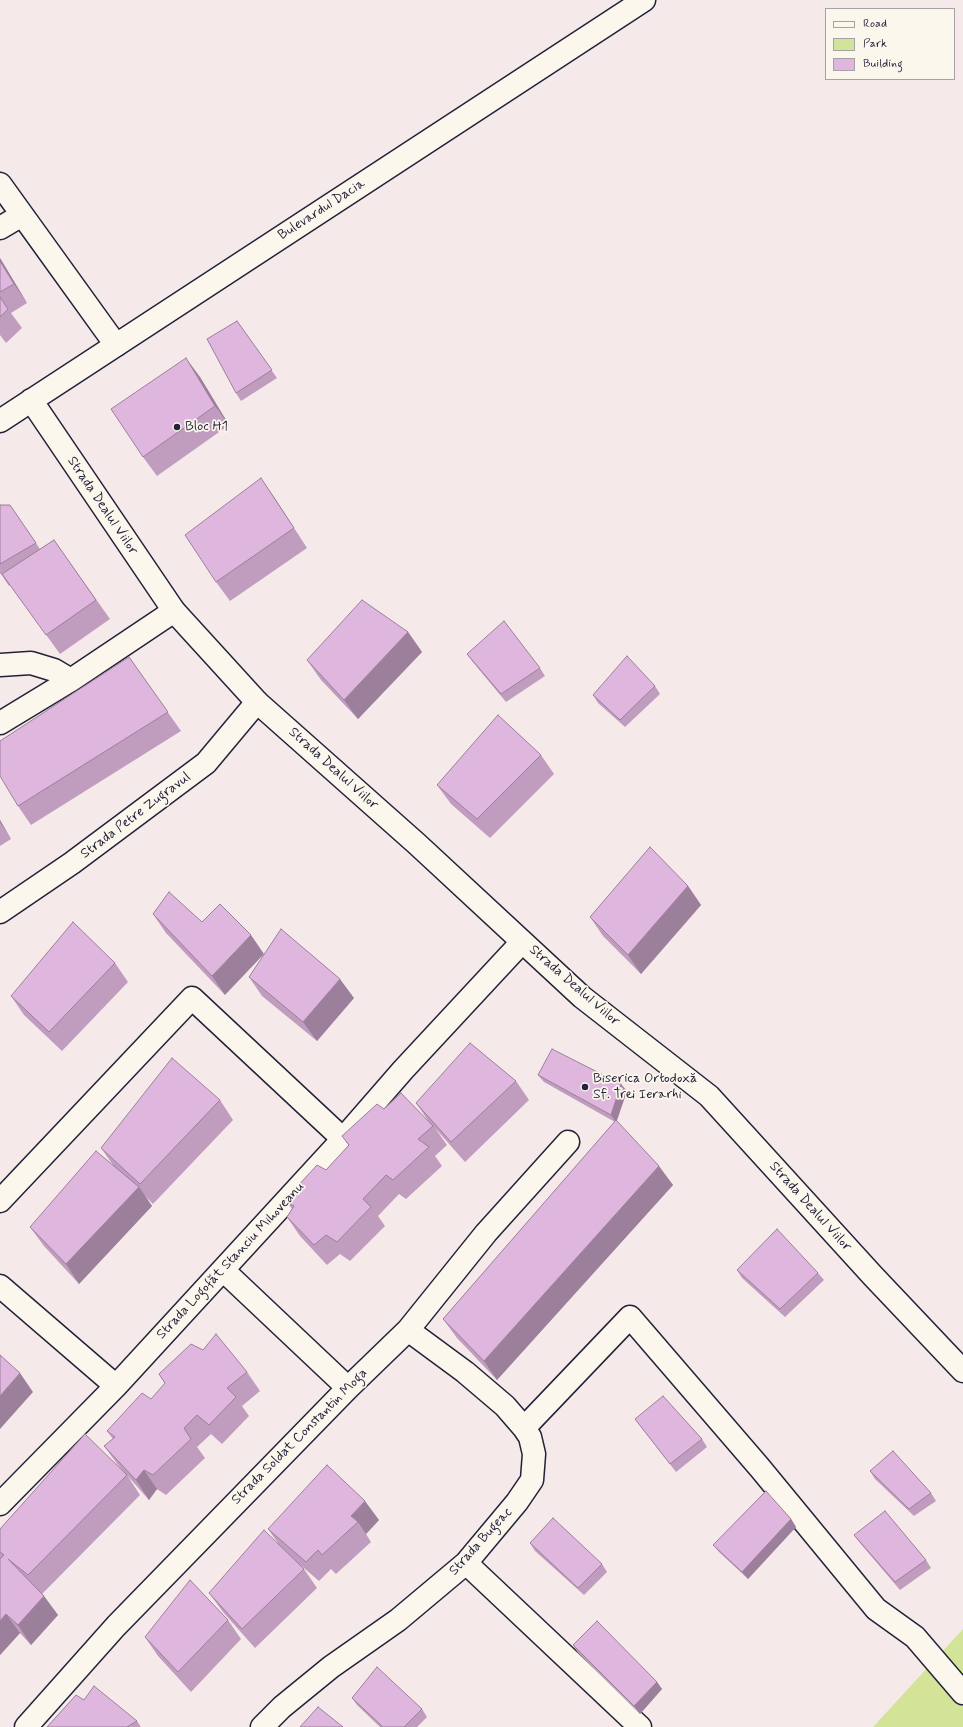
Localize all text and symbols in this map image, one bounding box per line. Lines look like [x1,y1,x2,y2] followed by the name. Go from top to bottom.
[825,8,955,80] legend
[863,16,887,32] text: Road
[863,36,887,52] text: Park
[863,56,903,72] text: Building
[275,176,369,244] street label: Bulevardul Dacia
[185,419,228,435] place label: Bloc H1
[172,422,182,432] marker: Bloc H1
[63,454,141,558] street label: Strada Dealul Viilor
[285,724,381,814] street label: Strada Dealul Viilor
[78,769,194,863] street label: Strada Petre Zugravul
[525,942,623,1030] street label: Strada Dealul Viilor
[593,1071,697,1104] place label: Biserica Ortodoxă Sf. Trei Ierarhi
[580,1082,590,1092] marker: Biserica Ortodoxă Sf. Trei Ierarhi
[765,1159,855,1255] street label: Strada Dealul Viilor
[154,1179,308,1343] street label: Strada Logofăt Stanciu Mihoveanu
[228,1365,372,1509] street label: Strada Soldat Constantin Moga
[446,1505,516,1579] street label: Strada Bugeac

